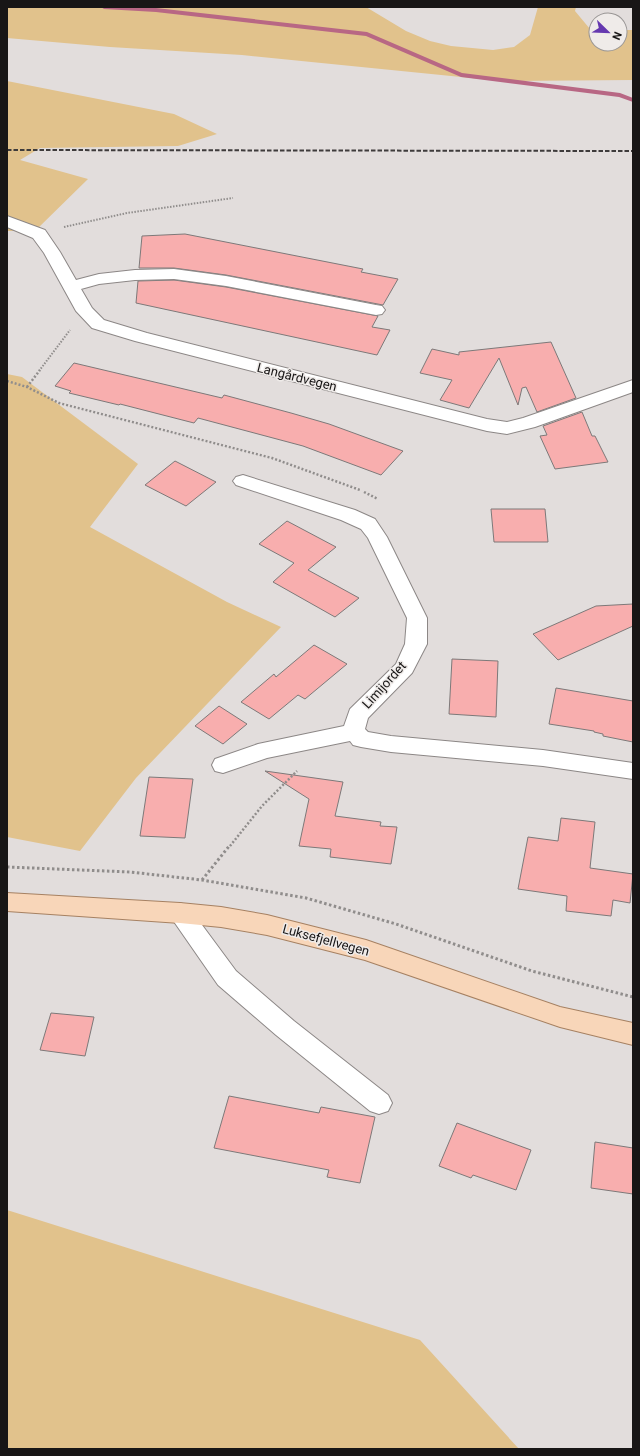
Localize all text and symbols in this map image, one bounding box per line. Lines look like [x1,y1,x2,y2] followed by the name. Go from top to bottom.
[588,12,628,52] north arrow
[609,30,624,42] text: N
[256,360,338,394] street label: Langårdvegen
[359,658,409,712] street label: Limijordet
[281,921,371,959] street label: Luksefjellvegen

